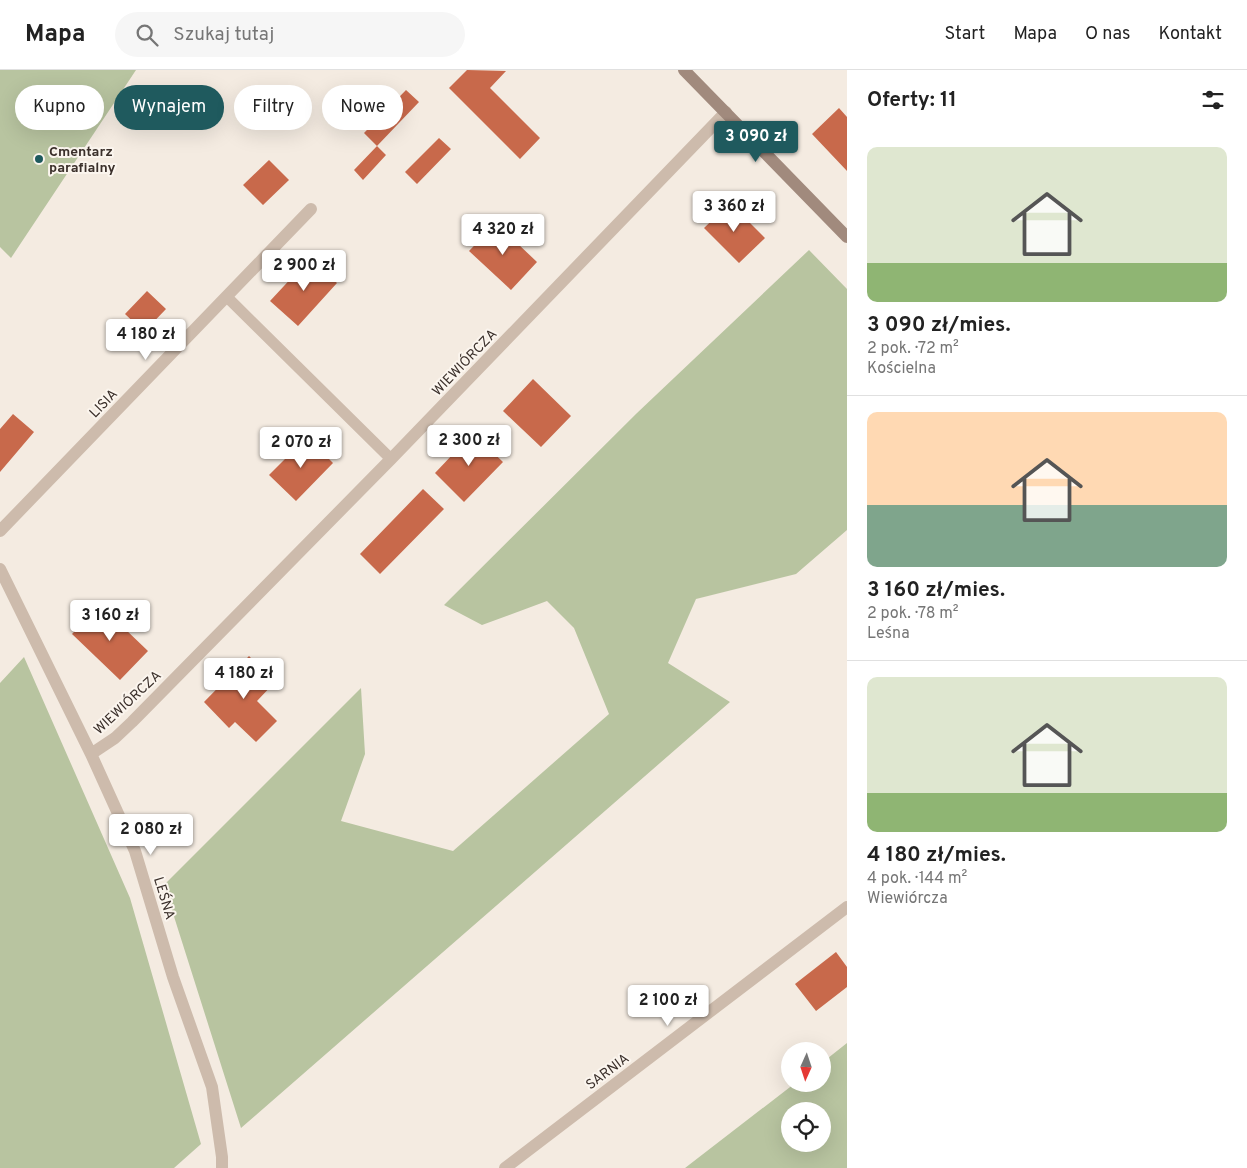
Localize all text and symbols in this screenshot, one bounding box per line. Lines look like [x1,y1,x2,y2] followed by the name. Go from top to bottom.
[115,12,465,57] search box
[25,20,85,50] text: Mapa
[133,21,161,49] icon: search
[173,23,274,47] text: Szukaj tutaj
[944,23,985,46] text: Start
[1013,23,1057,46] text: Mapa
[1085,23,1130,46] text: O nas
[1158,23,1222,46] text: Kontakt
[15,85,104,130] chip: Kupno
[114,85,224,130] chip: Wynajem
[234,85,312,130] chip: Filtry
[322,85,403,130] chip: Nowe
[1199,86,1227,114] icon: filters
[867,87,957,114] text: Oferty: 11
[704,121,808,163] pin: 3 090 zł
[725,127,787,147] text: 3 090 zł
[49,144,116,177] place label: Cmentarz parafialny
[33,153,45,165] marker: Cmentarz parafialny
[1002,179,1092,269] icon: home
[682,190,786,233] pin: 3 360 zł
[704,197,764,217] text: 3 360 zł
[451,214,555,256] pin: 4 320 zł
[472,220,534,240] text: 4 320 zł
[252,250,356,292] pin: 2 900 zł
[273,256,335,276] text: 2 900 zł
[867,312,1011,339] text: 3 090 zł/mies.
[94,318,198,361] pin: 4 180 zł
[117,325,175,345] text: 4 180 zł
[428,325,501,400] street label: WIEWIÓRCZA
[867,339,959,359] text: 2 pok. · 72 m²
[867,359,936,379] text: Kościelna
[86,386,122,422] street label: LISIA
[417,424,521,467] pin: 2 300 zł
[249,426,353,469] pin: 2 070 zł
[438,431,500,451] text: 2 300 zł
[271,433,331,453] text: 2 070 zł
[1002,445,1092,535] icon: home
[867,577,1005,604] text: 3 160 zł/mies.
[58,600,162,642] pin: 3 160 zł
[867,604,959,624] text: 2 pok. · 78 m²
[81,606,139,626] text: 3 160 zł
[867,624,910,644] text: Leśna
[192,658,296,700] pin: 4 180 zł
[215,664,273,684] text: 4 180 zł
[90,667,165,739] street label: WIEWIÓRCZA
[1002,710,1092,800] icon: home
[99,814,203,856] pin: 2 080 zł
[120,820,182,840] text: 2 080 zł
[867,842,1006,869] text: 4 180 zł/mies.
[867,869,967,889] text: 4 pok. · 144 m²
[149,875,179,922] street label: LEŚNA
[867,889,948,909] text: Wiewiórcza
[616,984,720,1027] pin: 2 100 zł
[639,991,697,1011] text: 2 100 zł
[781,1042,831,1092] north arrow
[781,1042,831,1152] map controls
[583,1051,633,1094] street label: SARNIA
[781,1102,831,1152] button: locate

